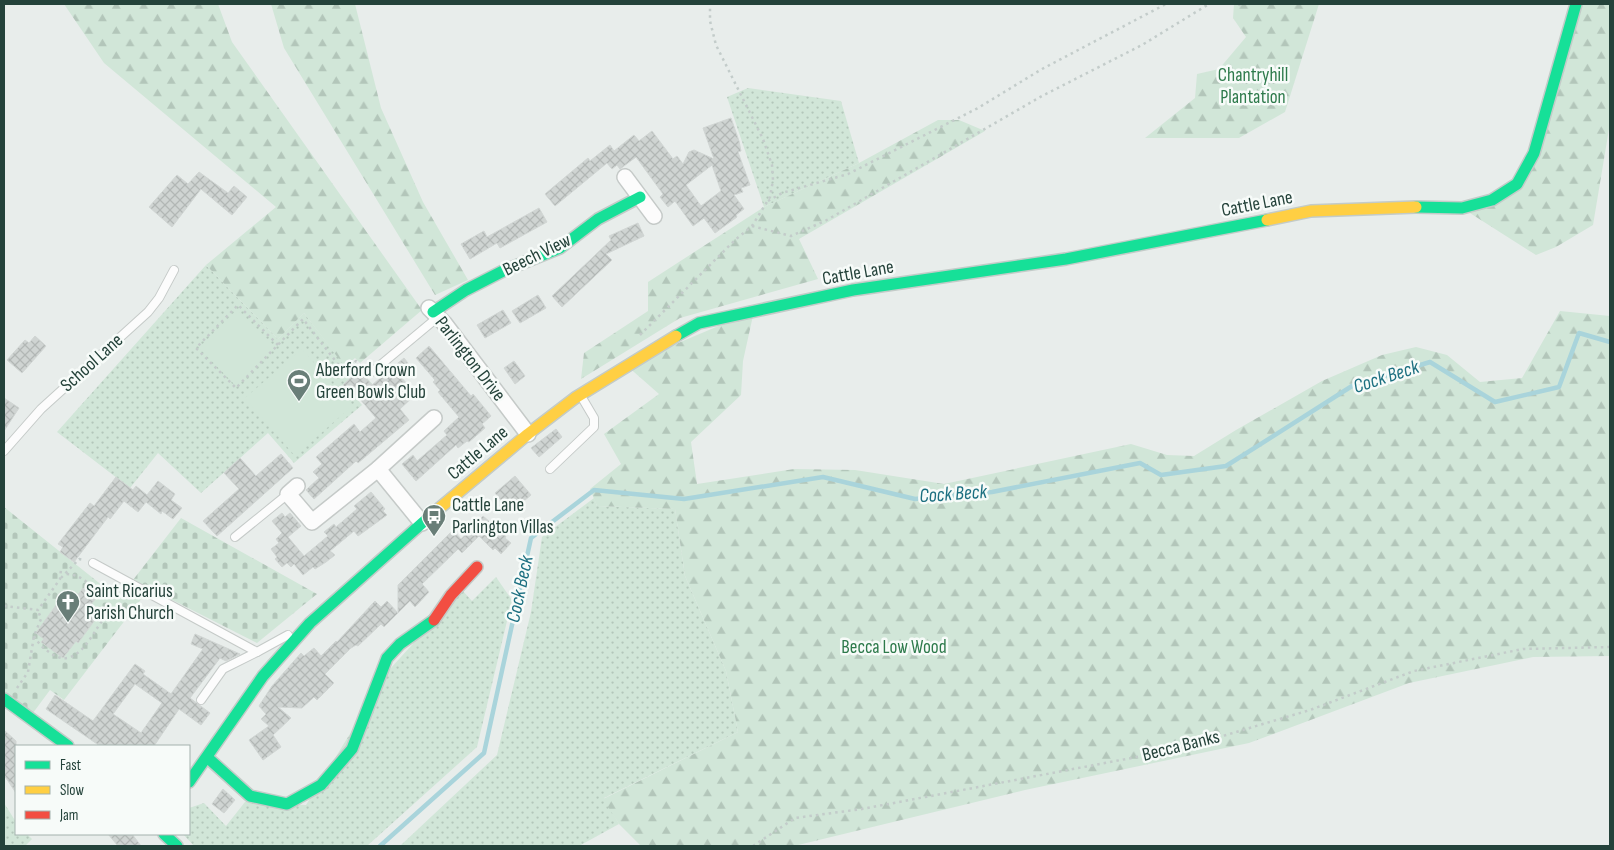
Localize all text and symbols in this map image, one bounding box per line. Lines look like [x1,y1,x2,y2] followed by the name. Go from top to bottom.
[1218,64,1288,109] park label: Chantryhill Plantation
[1219,186,1295,222] street label: Cattle Lane
[499,229,575,281] street label: Beech View
[821,255,895,291] street label: Cattle Lane
[430,312,510,406] street label: Parlington Drive
[56,329,128,397] street label: School Lane
[1350,355,1422,399] water label: Cock Beck
[315,359,426,404] place label: Aberford Crown Green Bowls Club
[286,368,312,402] sports icon: Aberford Crown Green Bowls Club
[443,421,513,485] street label: Cattle Lane
[918,480,988,508] water label: Cock Beck
[452,494,554,539] place label: Cattle Lane Parlington Villas
[421,503,447,537] bus stop icon: Cattle Lane Parlington Villas
[501,553,539,625] water label: Cock Beck
[86,580,174,625] place label: Saint Ricarius Parish Church
[55,589,81,623] church icon: Saint Ricarius Parish Church
[841,636,947,659] park label: Becca Low Wood
[1140,725,1222,767] street label: Becca Banks
[15,745,190,835] legend
[60,756,82,775] text: Fast
[60,781,84,800] text: Slow
[59,806,78,825] text: Jam

